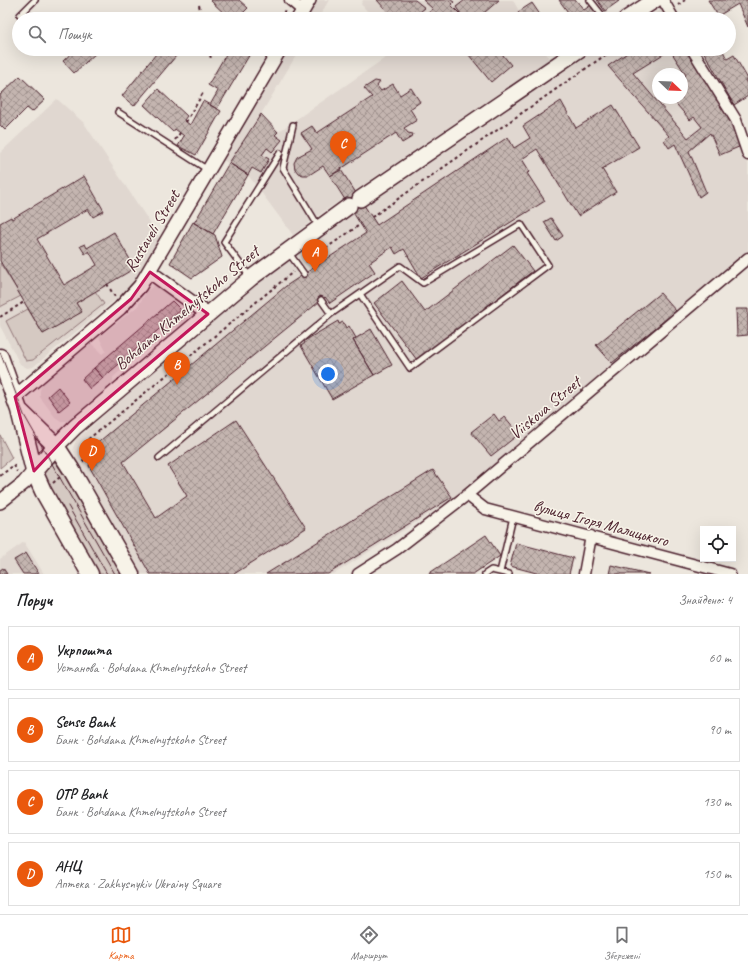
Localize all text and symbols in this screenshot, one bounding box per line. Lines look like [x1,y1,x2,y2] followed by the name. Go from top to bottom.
[12,12,736,56] search box
[26,23,48,45] icon: search
[58,25,91,44] text: Пошук
[652,68,688,104] north arrow
[330,131,356,164] pin: C
[120,184,186,275] street label: Rustaveli Street
[302,239,328,272] pin: A
[111,242,263,374] street label: Bohdana Khmelnytskoho Street
[164,352,190,385] pin: B
[318,364,338,384] your location
[505,371,587,444] street label: Viiskova Street
[79,438,105,471] pin: D
[531,495,672,551] street label: вулиця Ігоря Малицького
[700,526,736,562] map controls
[700,526,736,562] button: locate
[16,590,52,611] text: Поруч
[678,592,732,608] text: Знайдено: 4
[55,641,111,660] text: Укрпошта
[27,650,33,666] text: A
[709,650,731,666] text: 60 m
[55,660,246,676] text: Установа · Bohdana Khmelnytskoho Street
[55,713,115,732] text: Sense Bank
[27,722,33,738] text: B
[709,722,731,738] text: 90 m
[55,732,225,748] text: Банк · Bohdana Khmelnytskoho Street
[55,785,107,804] text: OTP Bank
[27,794,33,810] text: C
[703,794,731,810] text: 130 m
[55,804,225,820] text: Банк · Bohdana Khmelnytskoho Street
[55,857,82,876] text: АНЦ
[26,866,34,882] text: D
[703,866,731,882] text: 150 m
[55,876,221,892] text: Аптека · Zakhysnykiv Ukrainy Square
[108,924,134,962] tab: Карта
[350,924,387,962] tab: Маршрут
[604,924,640,962] tab: Збережені

